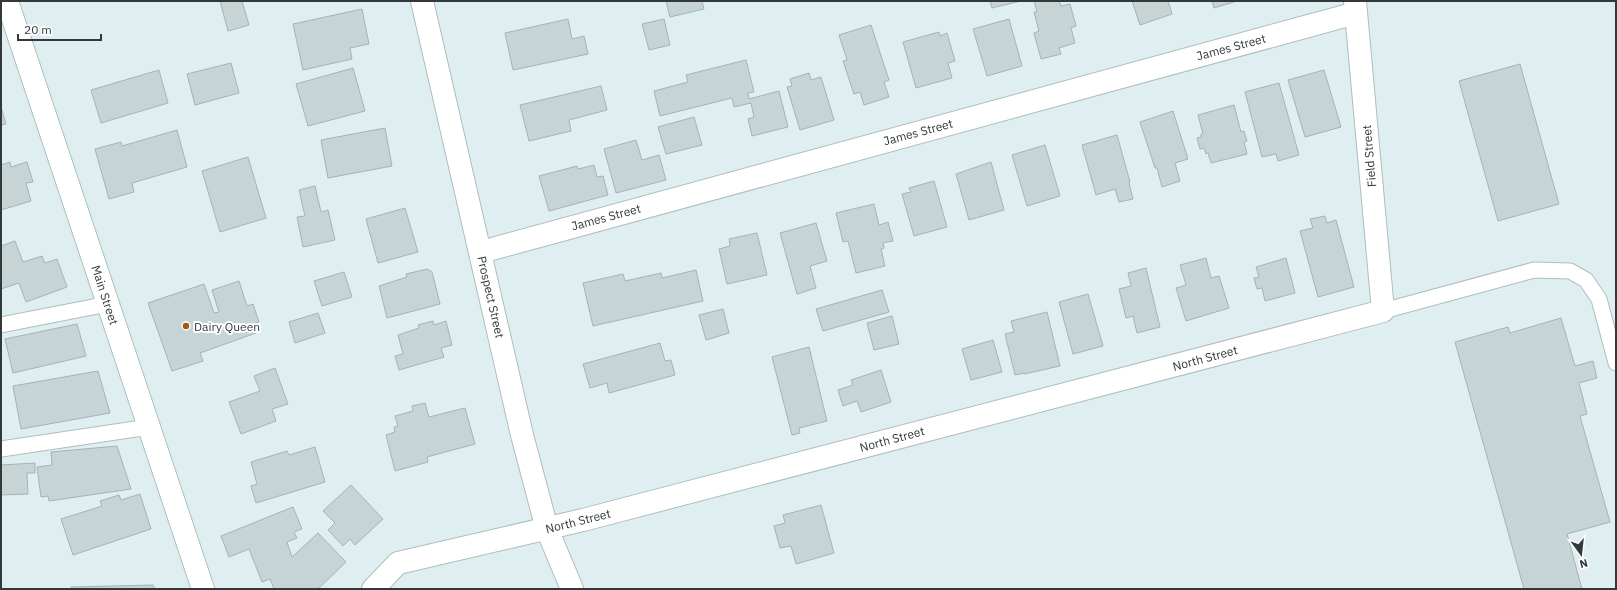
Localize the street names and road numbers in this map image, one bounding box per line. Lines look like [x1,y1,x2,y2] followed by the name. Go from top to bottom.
[1195,31,1267,63] street label: James Street
[882,116,954,148] street label: James Street
[1359,124,1379,188] street label: Field Street
[570,201,642,233] street label: James Street
[474,255,508,339] street label: Prospect Street
[88,263,122,327] street label: Main Street
[1171,342,1239,374] street label: North Street
[858,423,926,455] street label: North Street
[544,506,612,536] street label: North Street

